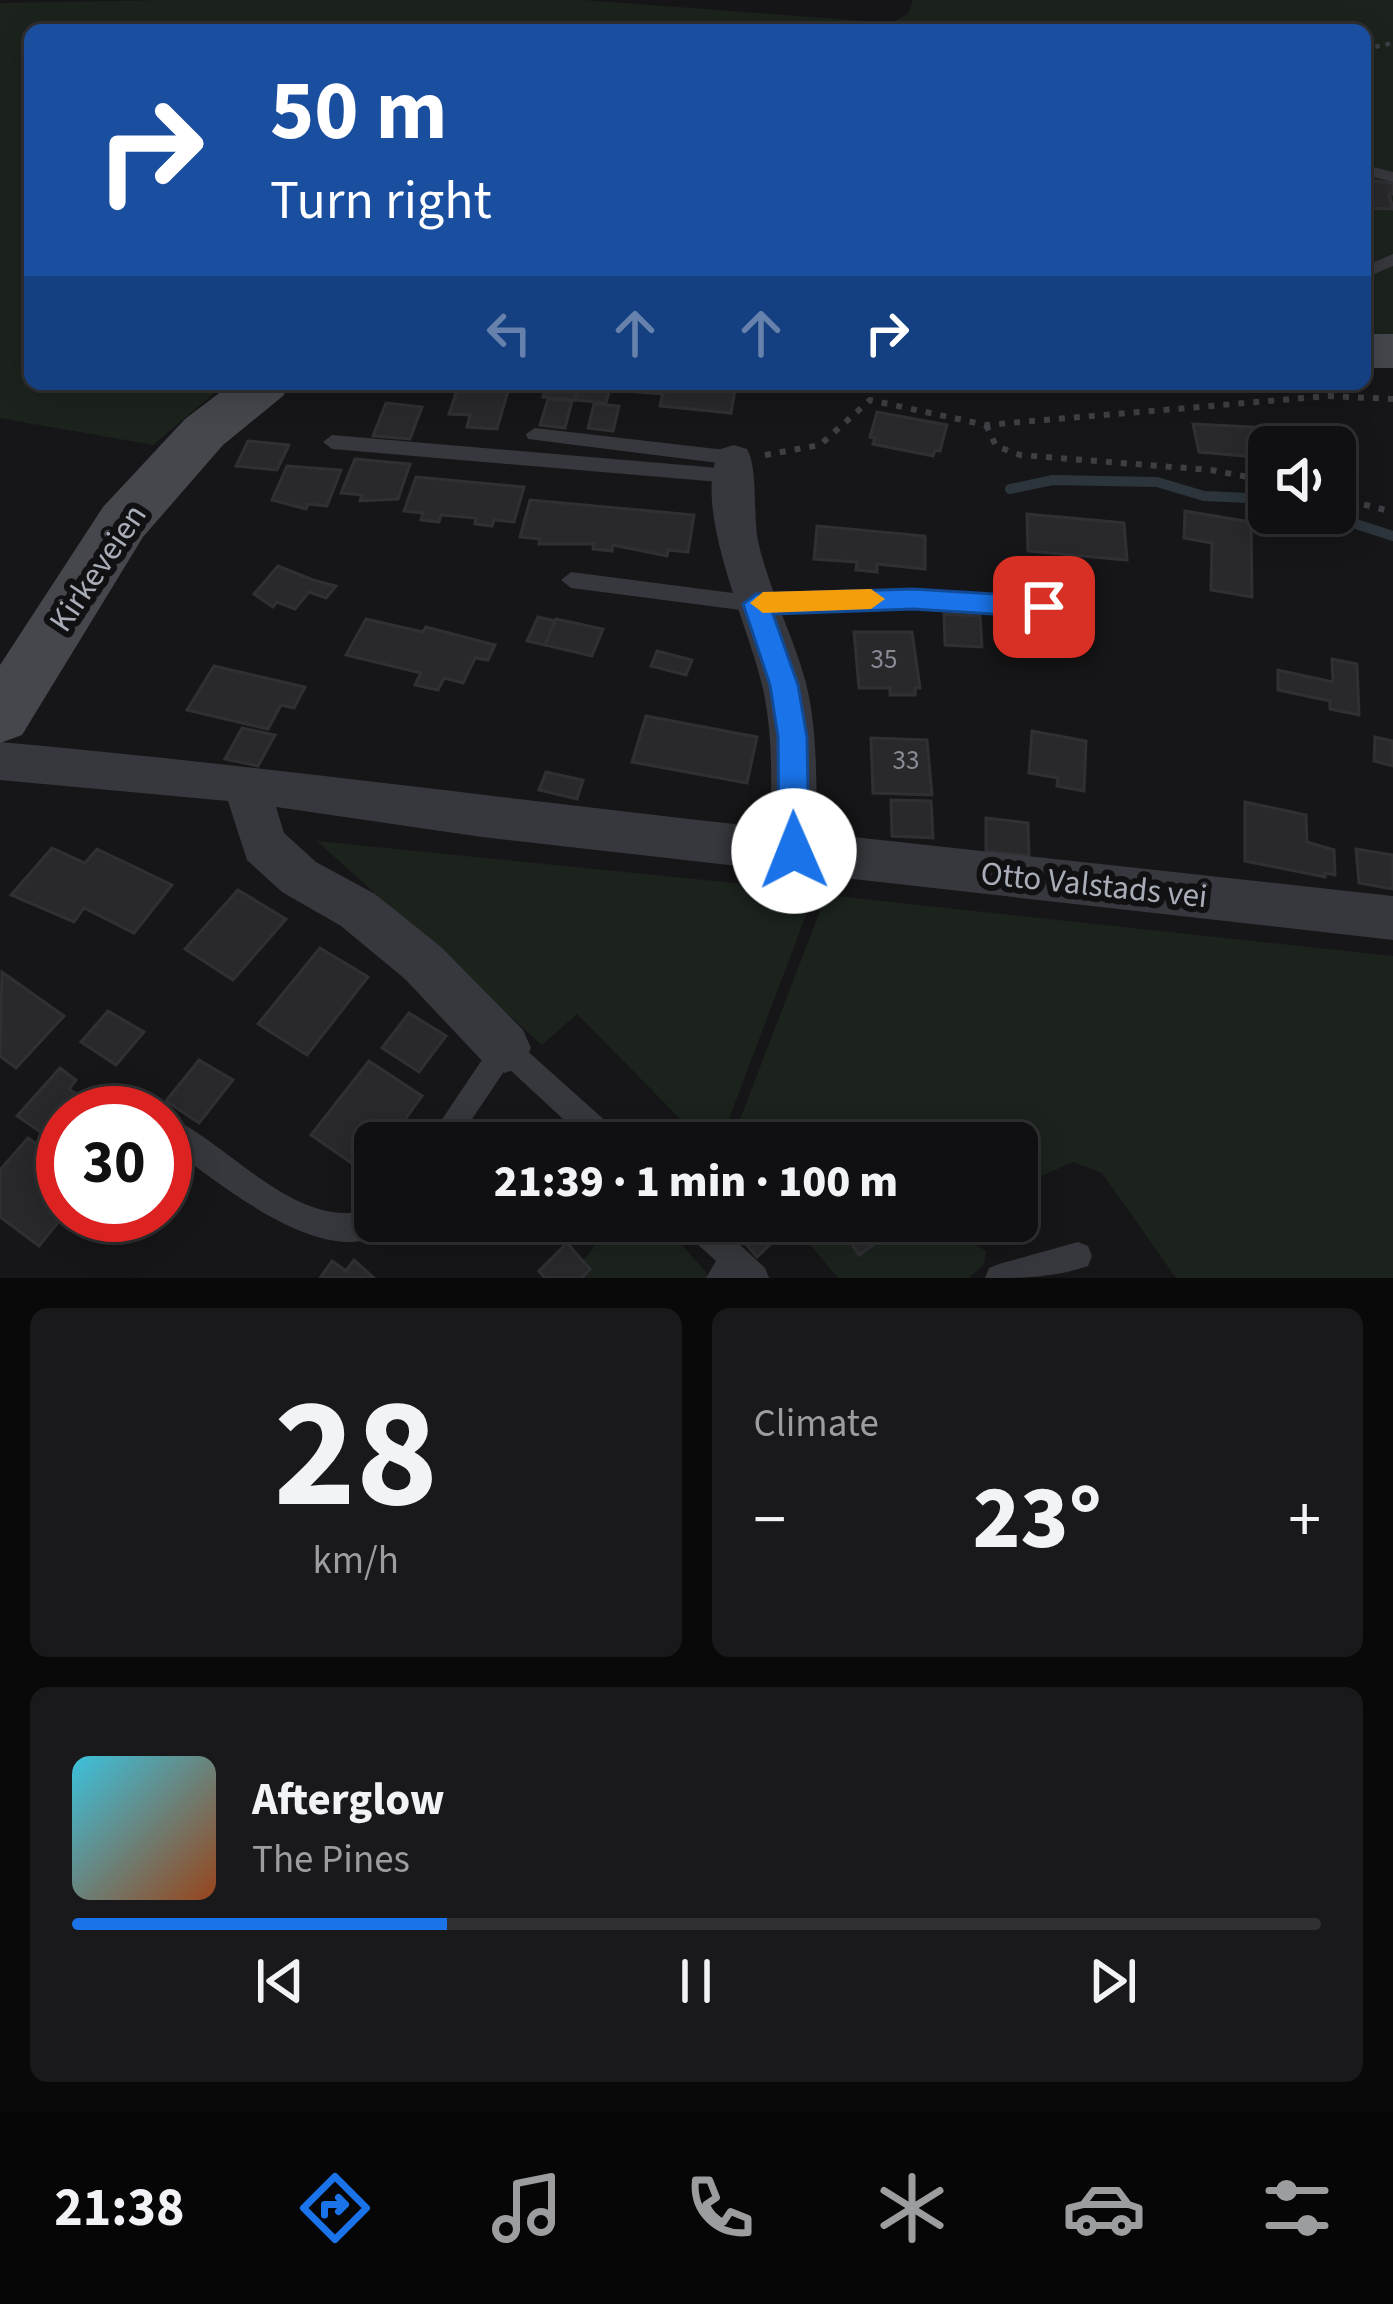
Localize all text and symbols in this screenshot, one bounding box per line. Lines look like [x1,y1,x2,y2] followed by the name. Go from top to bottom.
[270,52,448,172] text: 50 m
[72,72,228,228] icon: right
[270,163,492,240] text: Turn right
[476,300,542,366] icon: left
[602,300,668,366] icon: ahead
[728,300,794,366] icon: ahead
[854,300,920,366] icon: right
[1248,426,1356,534] map controls
[1248,426,1356,534] button: sound
[38,495,158,641] street label: Kirkeveien
[993,556,1095,658] pin
[1011,574,1077,640] icon: arrive
[871,640,897,679] house number: 35
[893,741,919,780] house number: 33
[731,788,857,914] position arrow
[978,850,1210,920] street label: Otto Valstads vei
[36,1086,192,1242] speed limit sign: 30
[494,1150,898,1214] text: 21:39 · 1 min · 100 m
[273,1344,438,1566] text: 28
[754,1396,879,1452] text: Climate
[972,1455,1102,1583] text: 23°
[754,1473,786,1567] text: −
[1288,1473,1321,1567] text: +
[312,1533,399,1589] text: km/h
[252,1768,445,1832] text: Afterglow
[252,1832,410,1888] text: The Pines
[247,1948,313,2014] icon: previous
[663,1948,729,2014] icon: pause
[1080,1948,1146,2014] icon: next
[293,2166,377,2250] icon: directions
[485,2166,569,2250] icon: music
[678,2166,762,2250] icon: phone
[870,2166,954,2250] icon: climate
[1062,2166,1146,2250] icon: car
[1255,2166,1339,2250] icon: filters
[54,2170,184,2247] text: 21:38

